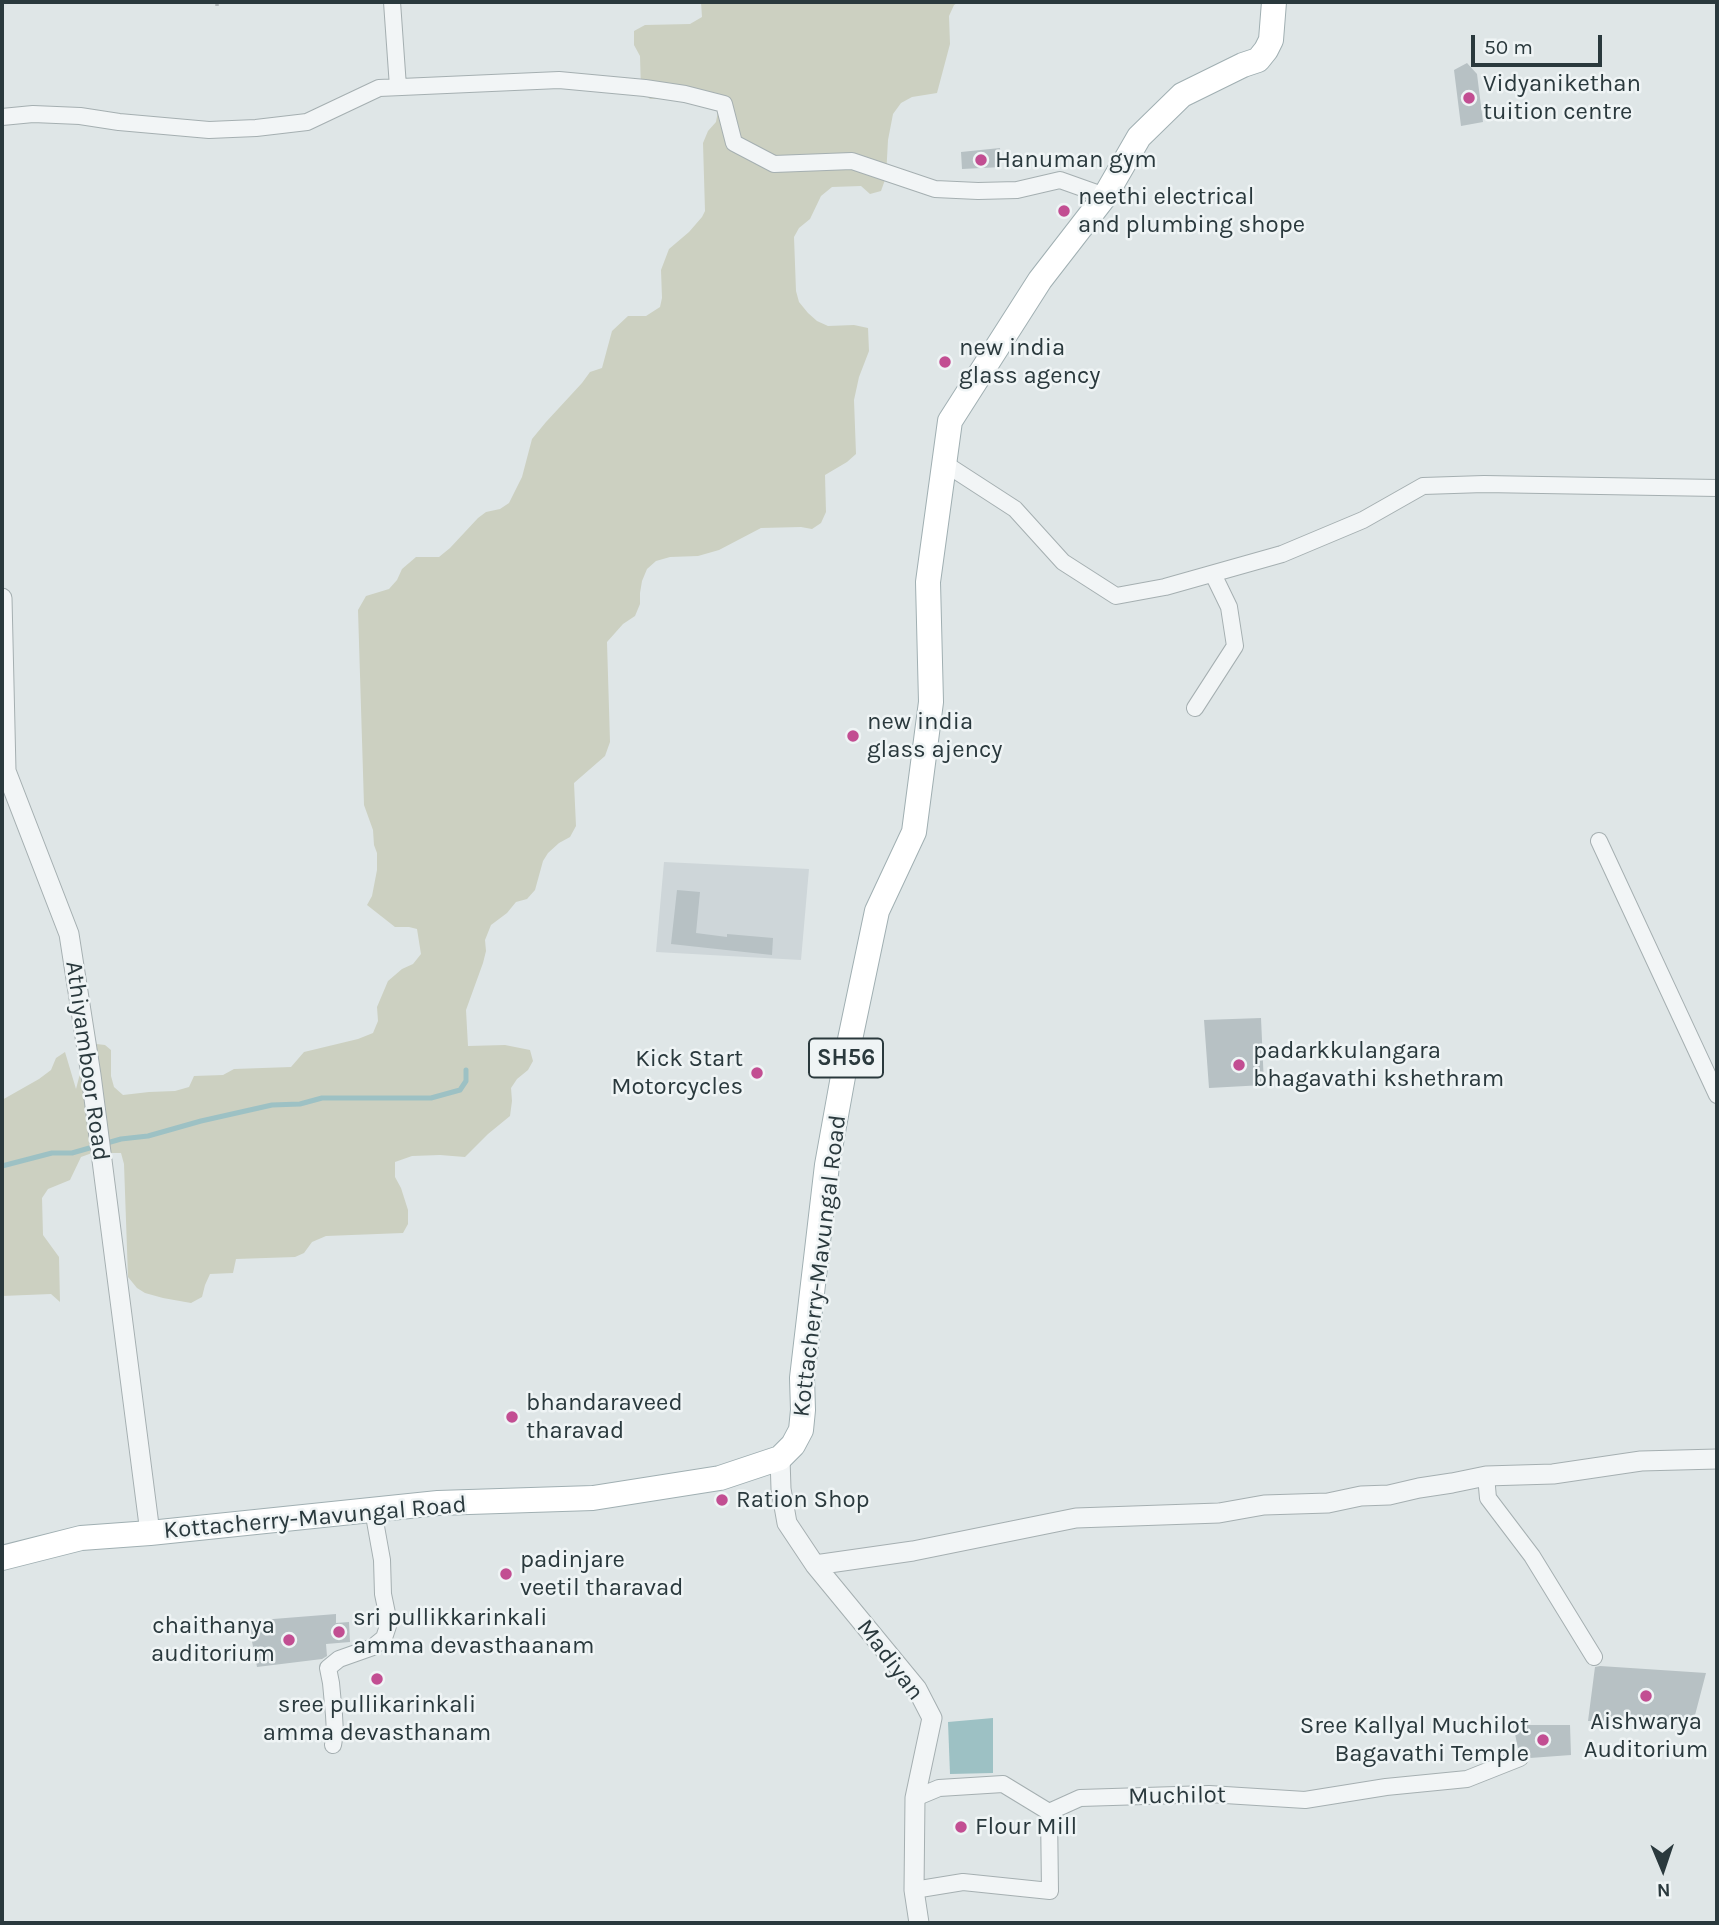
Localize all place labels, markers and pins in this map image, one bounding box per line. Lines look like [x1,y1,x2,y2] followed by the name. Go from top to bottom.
[1483,70,1641,126] place label: Vidyanikethan tuition centre
[1461,90,1477,106] marker: Vidyanikethan tuition centre
[995,146,1157,174] place label: Hanuman gym
[973,152,989,168] marker: Hanuman gym
[1078,183,1305,239] place label: neethi electrical and plumbing shope
[1056,203,1072,219] marker: neethi electrical and plumbing shope
[959,334,1101,390] place label: new india glass agency
[937,354,953,370] marker: new india glass agency
[867,708,1003,764] place label: new india glass ajency
[845,728,861,744] marker: new india glass ajency
[1253,1037,1504,1093] place label: padarkkulangara bhagavathi kshethram
[611,1045,743,1101] place label: Kick Start Motorcycles
[1231,1057,1247,1073] marker: padarkkulangara bhagavathi kshethram
[749,1065,765,1081] marker: Kick Start Motorcycles
[526,1389,683,1445] place label: bhandaraveed tharavad
[504,1409,520,1425] marker: bhandaraveed tharavad
[736,1486,870,1514] place label: Ration Shop
[714,1492,730,1508] marker: Ration Shop
[520,1546,683,1602] place label: padinjare veetil tharavad
[498,1566,514,1582] marker: padinjare veetil tharavad
[353,1604,595,1660] place label: sri pullikkarinkali amma devasthaanam
[151,1612,275,1668] place label: chaithanya auditorium
[331,1624,347,1640] marker: sri pullikkarinkali amma devasthaanam
[281,1632,297,1648] marker: chaithanya auditorium
[369,1671,385,1687] marker: sree pullikarinkali amma devasthanam
[1638,1688,1654,1704] marker: Aishwarya Auditorium
[263,1691,491,1747] place label: sree pullikarinkali amma devasthanam
[1584,1708,1708,1764] place label: Aishwarya Auditorium
[1300,1712,1529,1768] place label: Sree Kallyal Muchilot Bagavathi Temple
[1535,1732,1551,1748] marker: Sree Kallyal Muchilot Bagavathi Temple
[975,1813,1077,1841] place label: Flour Mill
[953,1819,969,1835] marker: Flour Mill

